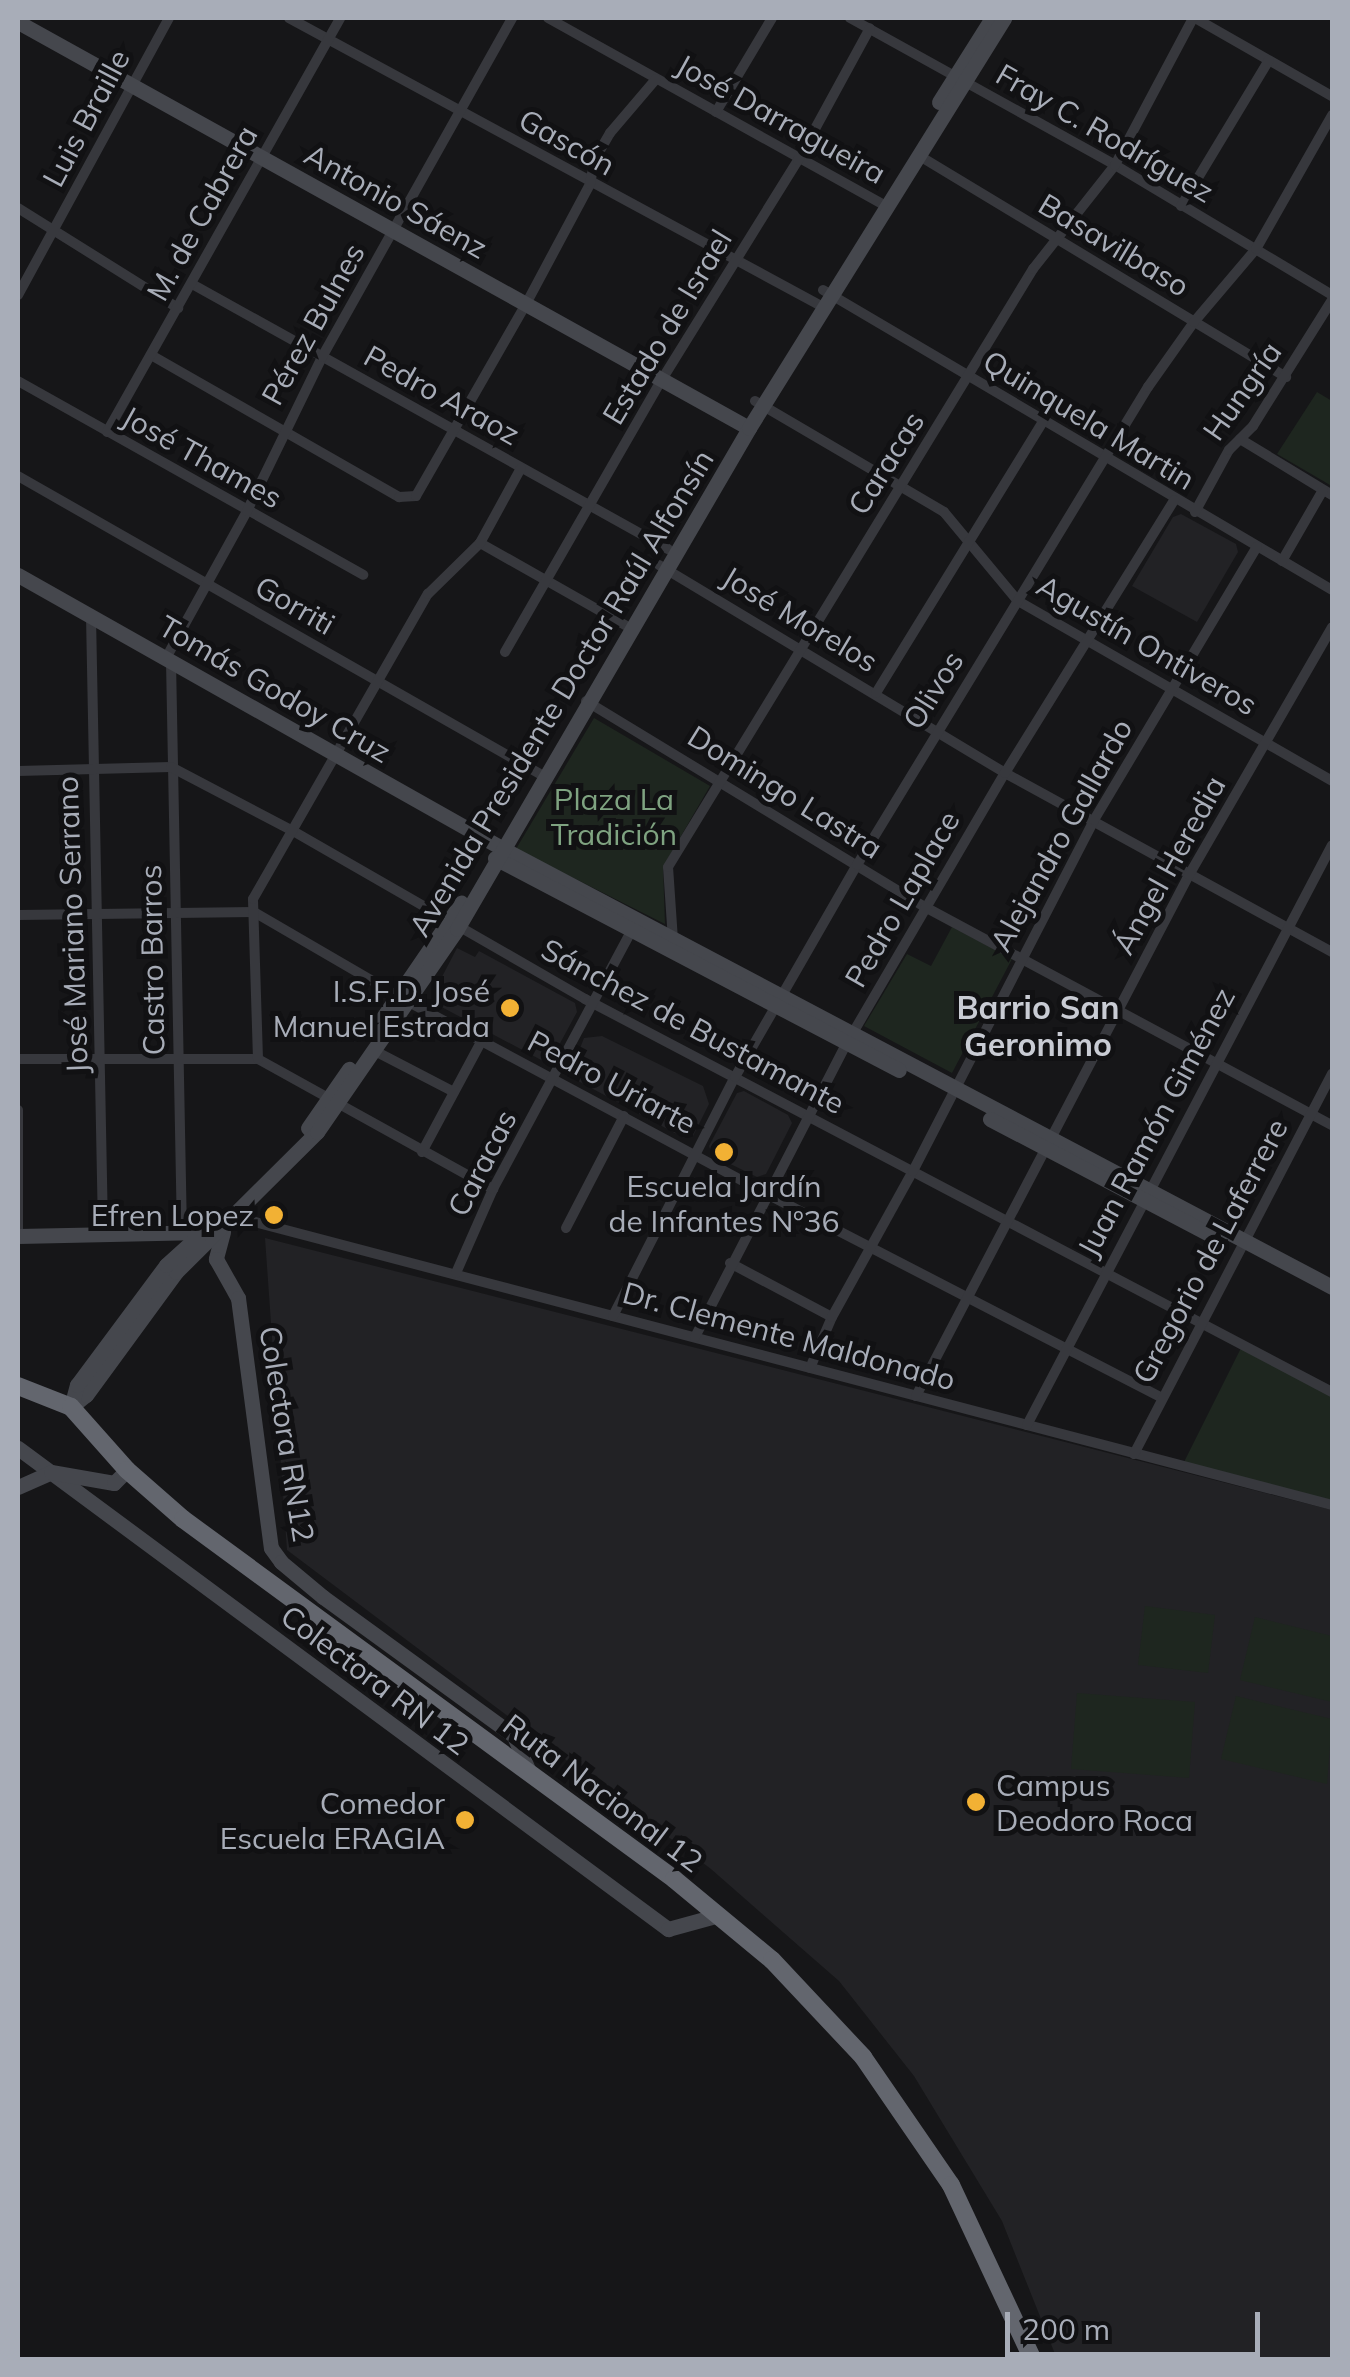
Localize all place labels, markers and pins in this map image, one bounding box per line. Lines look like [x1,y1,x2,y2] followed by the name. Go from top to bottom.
[273,973,490,1044] place label: I.S.F.D. José Manuel Estrada
[499,997,521,1019] marker: I.S.F.D. José Manuel Estrada
[713,1141,735,1163] marker: Escuela Jardín de Infantes Nº36
[608,1168,840,1238] place label: Escuela Jardín de Infantes Nº36
[91,1197,254,1233] place label: Efren Lopez
[263,1204,285,1226] marker: Efren Lopez
[996,1767,1193,1838] place label: Campus Deodoro Roca
[220,1785,445,1856] place label: Comedor Escuela ERAGIA
[965,1791,987,1813] marker: Campus Deodoro Roca
[454,1809,476,1831] marker: Comedor Escuela ERAGIA

